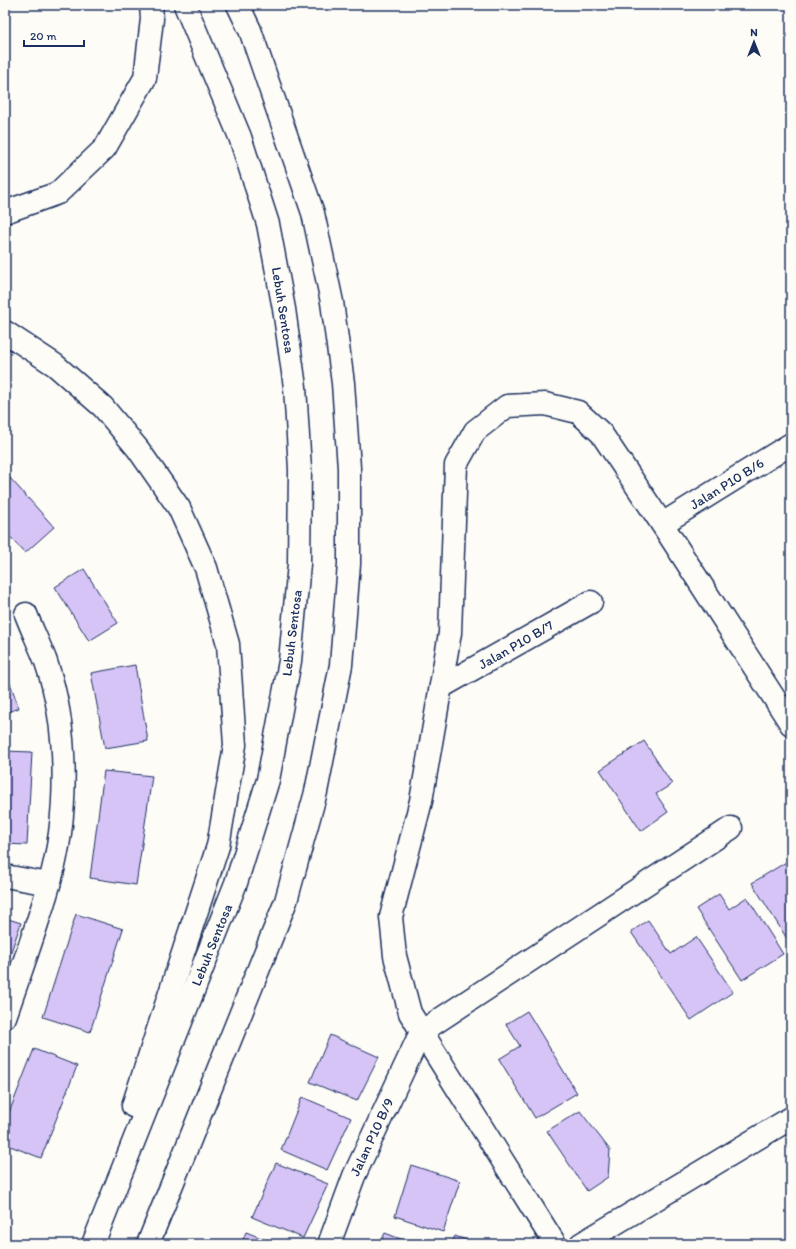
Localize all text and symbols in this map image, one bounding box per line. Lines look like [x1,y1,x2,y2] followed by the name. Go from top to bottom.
[24,22,84,48] scale bar
[734,22,774,62] north arrow
[750,26,758,39] text: N
[30,29,57,43] text: 20 m
[268,266,298,354] street label: Lebuh Sentosa
[687,455,767,513] street label: Jalan P10 B/6
[278,589,306,677] street label: Lebuh Sentosa
[476,617,556,673] street label: Jalan P10 B/7
[188,901,236,989] street label: Lebuh Sentosa
[347,1095,397,1179] street label: Jalan P10 B/9

